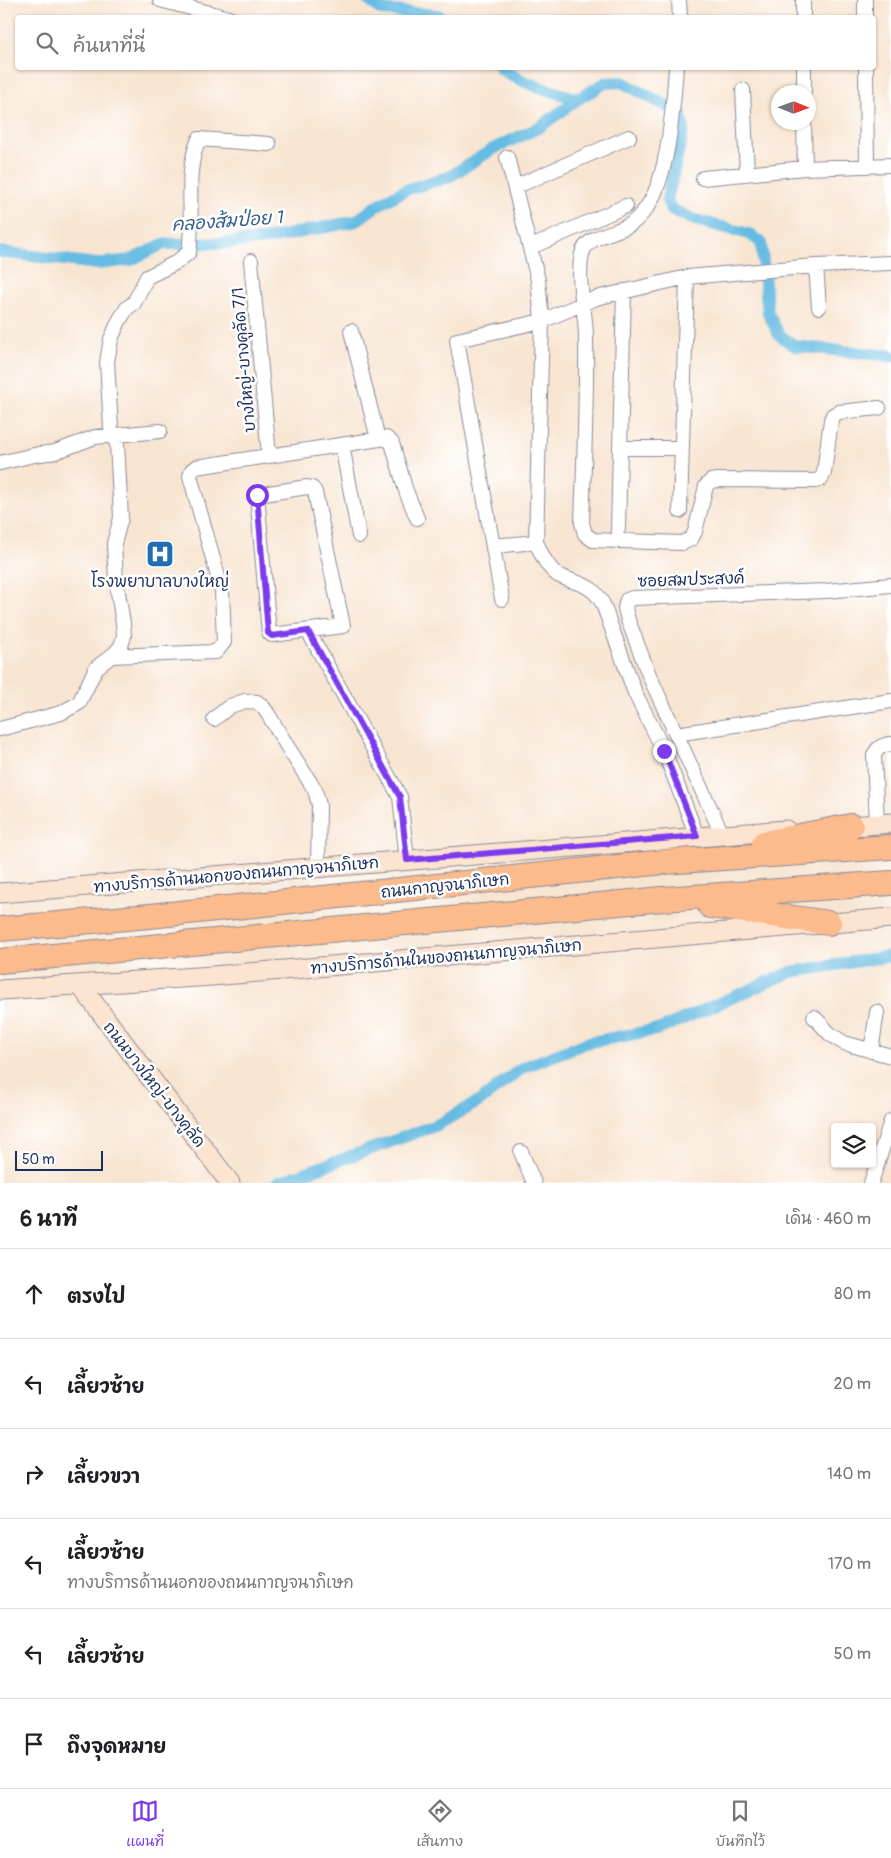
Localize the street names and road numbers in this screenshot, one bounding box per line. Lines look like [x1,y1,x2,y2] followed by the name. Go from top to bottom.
[226,286,262,433] street label: บางใหญ่-บางคูลัด 7/1
[637,566,745,592] street label: ซอยสมประสงค์
[92,852,380,897] street label: ทางบริการด้านนอกของถนนกาญจนาภิเษก
[380,868,510,903] street label: ถนนกาญจนาภิเษก
[309,933,583,979] street label: ทางบริการด้านในของถนนกาญจนาภิเษก
[97,1017,211,1153] street label: ถนนบางใหญ่-บางคูลัด

